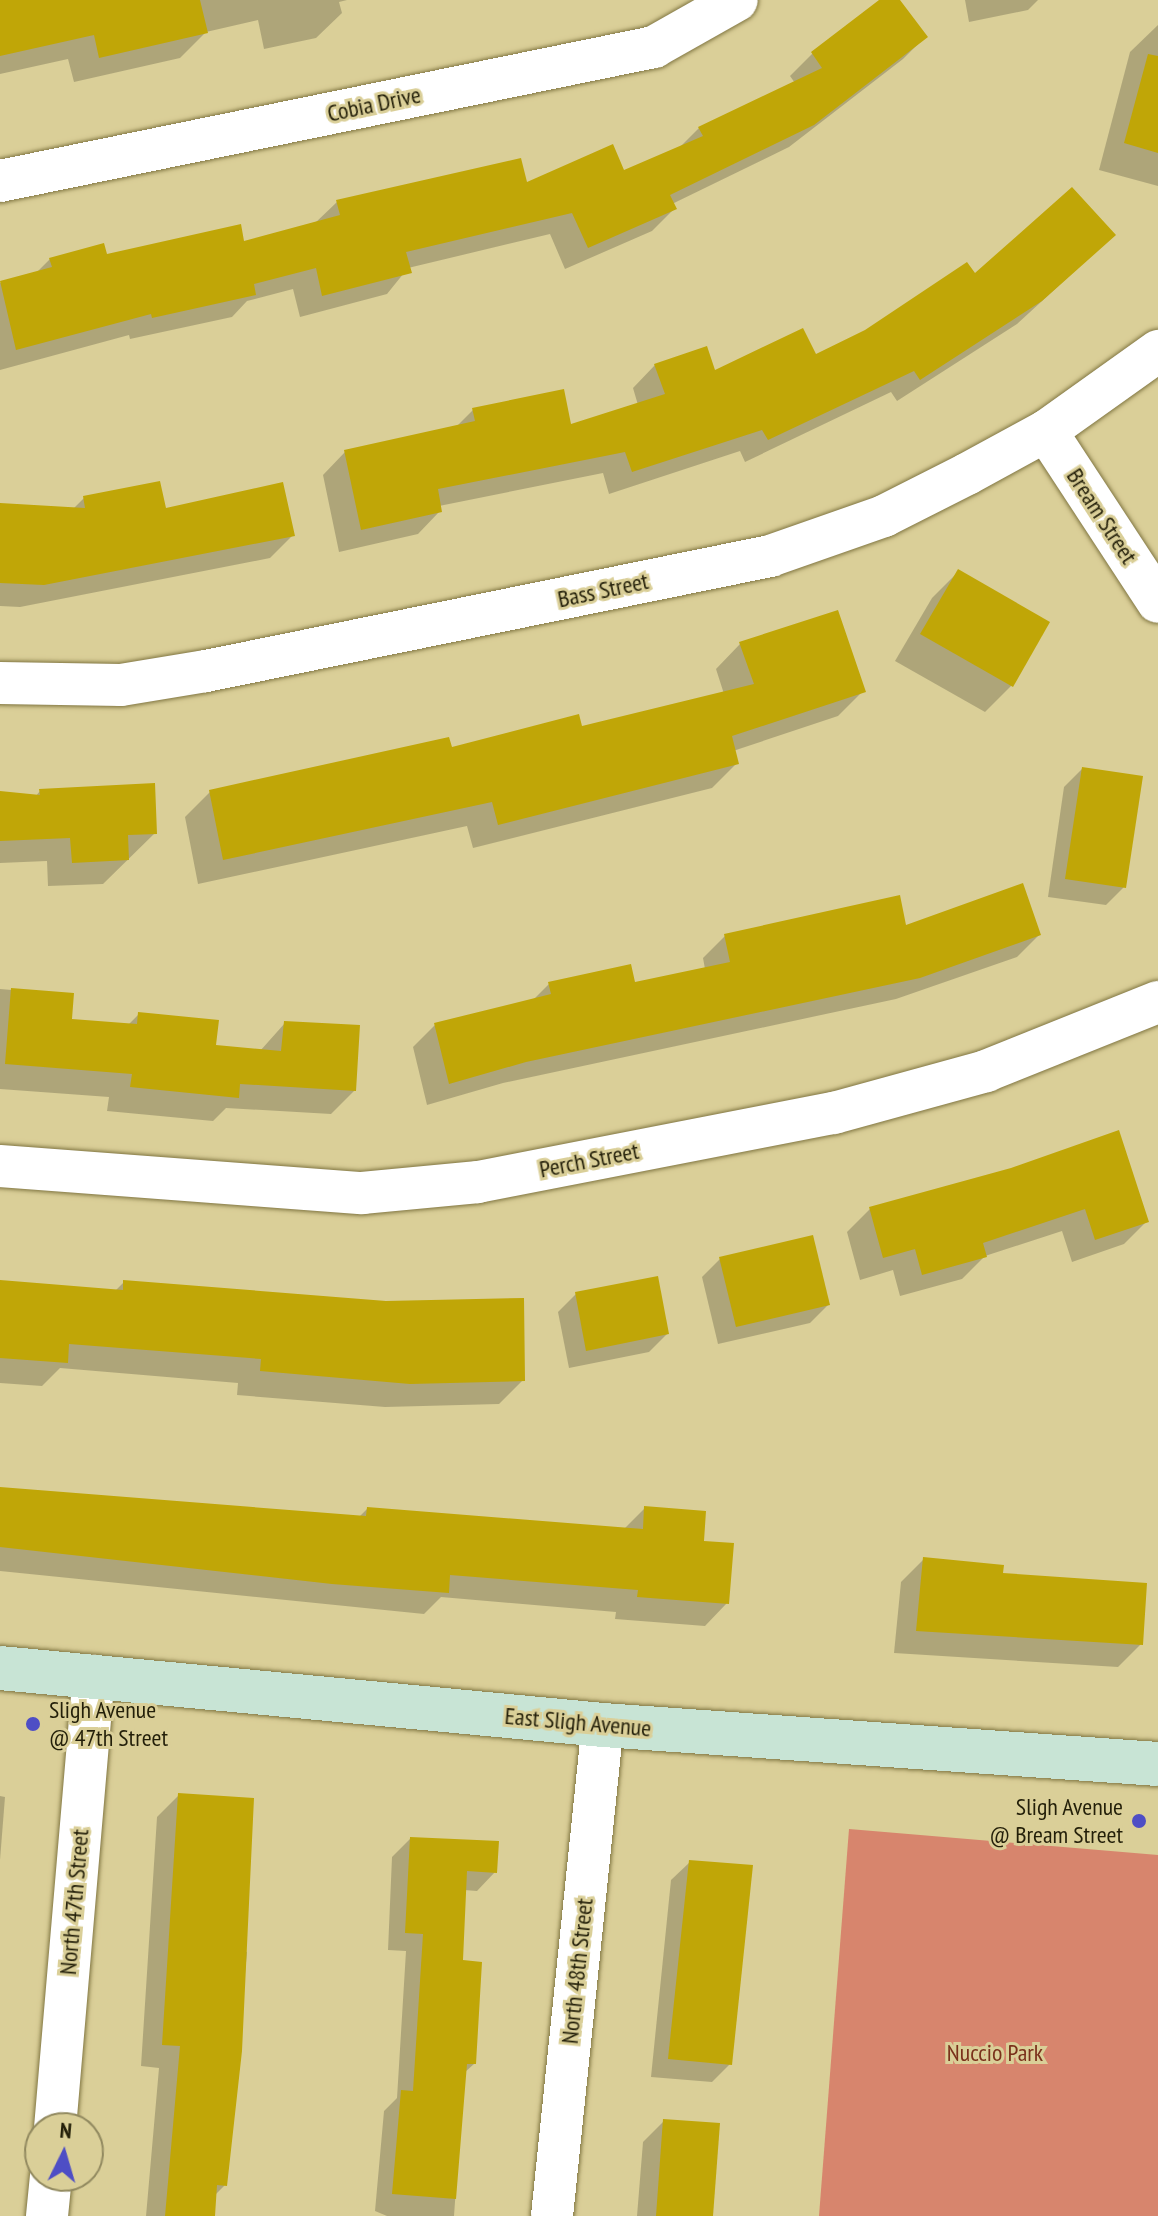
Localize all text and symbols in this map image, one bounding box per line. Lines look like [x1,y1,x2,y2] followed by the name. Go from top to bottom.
[325,80,423,128] street label: Cobia Drive
[1061,463,1143,569] street label: Bream Street
[555,566,651,614] street label: Bass Street
[537,1136,641,1184] street label: Perch Street
[49,1696,168,1752] place label: Sligh Avenue @ 47th Street
[503,1701,653,1743] street label: East Sligh Avenue
[24,1715,42,1733] marker: Sligh Avenue @ 47th Street
[990,1793,1123,1849] place label: Sligh Avenue @ Bream Street
[1130,1812,1148,1830] marker: Sligh Avenue @ Bream Street
[53,1828,95,1976] street label: North 47th Street
[555,1897,599,2045] street label: North 48th Street
[947,2039,1043,2067] park label: Nuccio Park
[24,2112,104,2192] north arrow
[59,2116,73,2145] text: N

